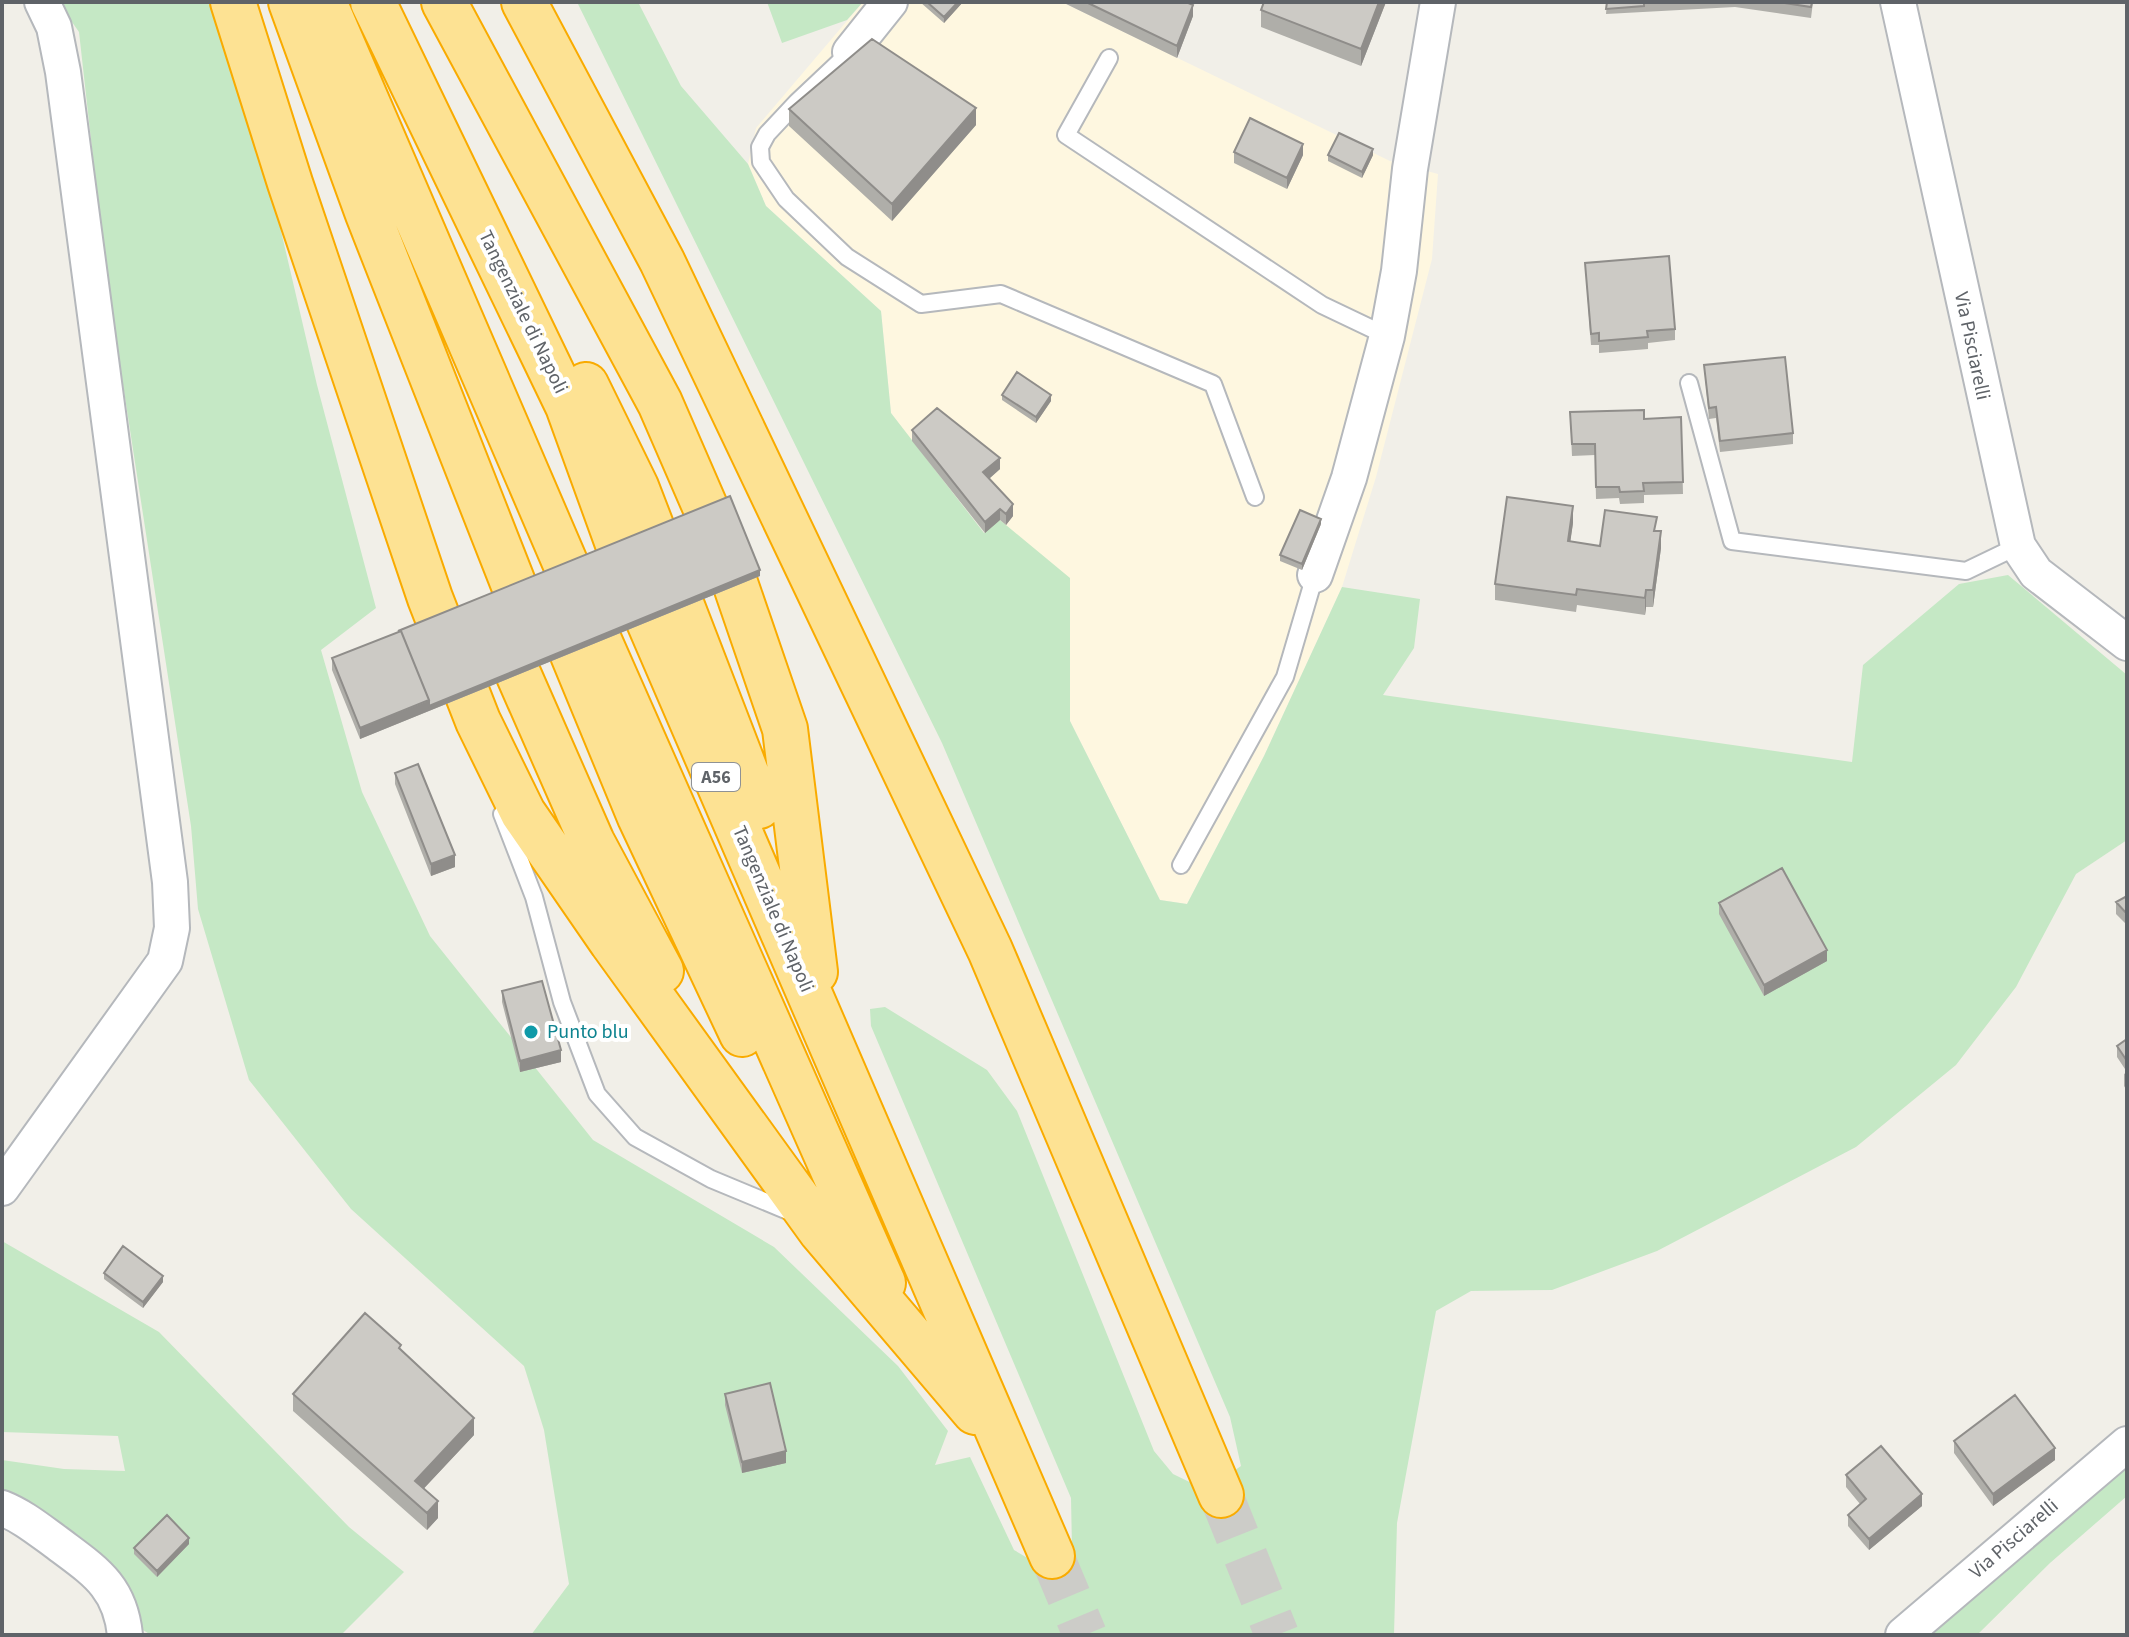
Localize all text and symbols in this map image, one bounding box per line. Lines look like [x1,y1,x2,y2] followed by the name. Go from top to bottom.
[471,226,575,398] street label: Tangenziale di Napoli
[1947,289,1997,403] street label: Via Pisciarelli
[692,763,740,791] road number: A56
[725,821,821,997] street label: Tangenziale di Napoli
[547,1018,629,1046] place label: Punto blu
[522,1023,540,1041] marker: Punto blu
[1963,1492,2065,1586] street label: Via Pisciarelli

